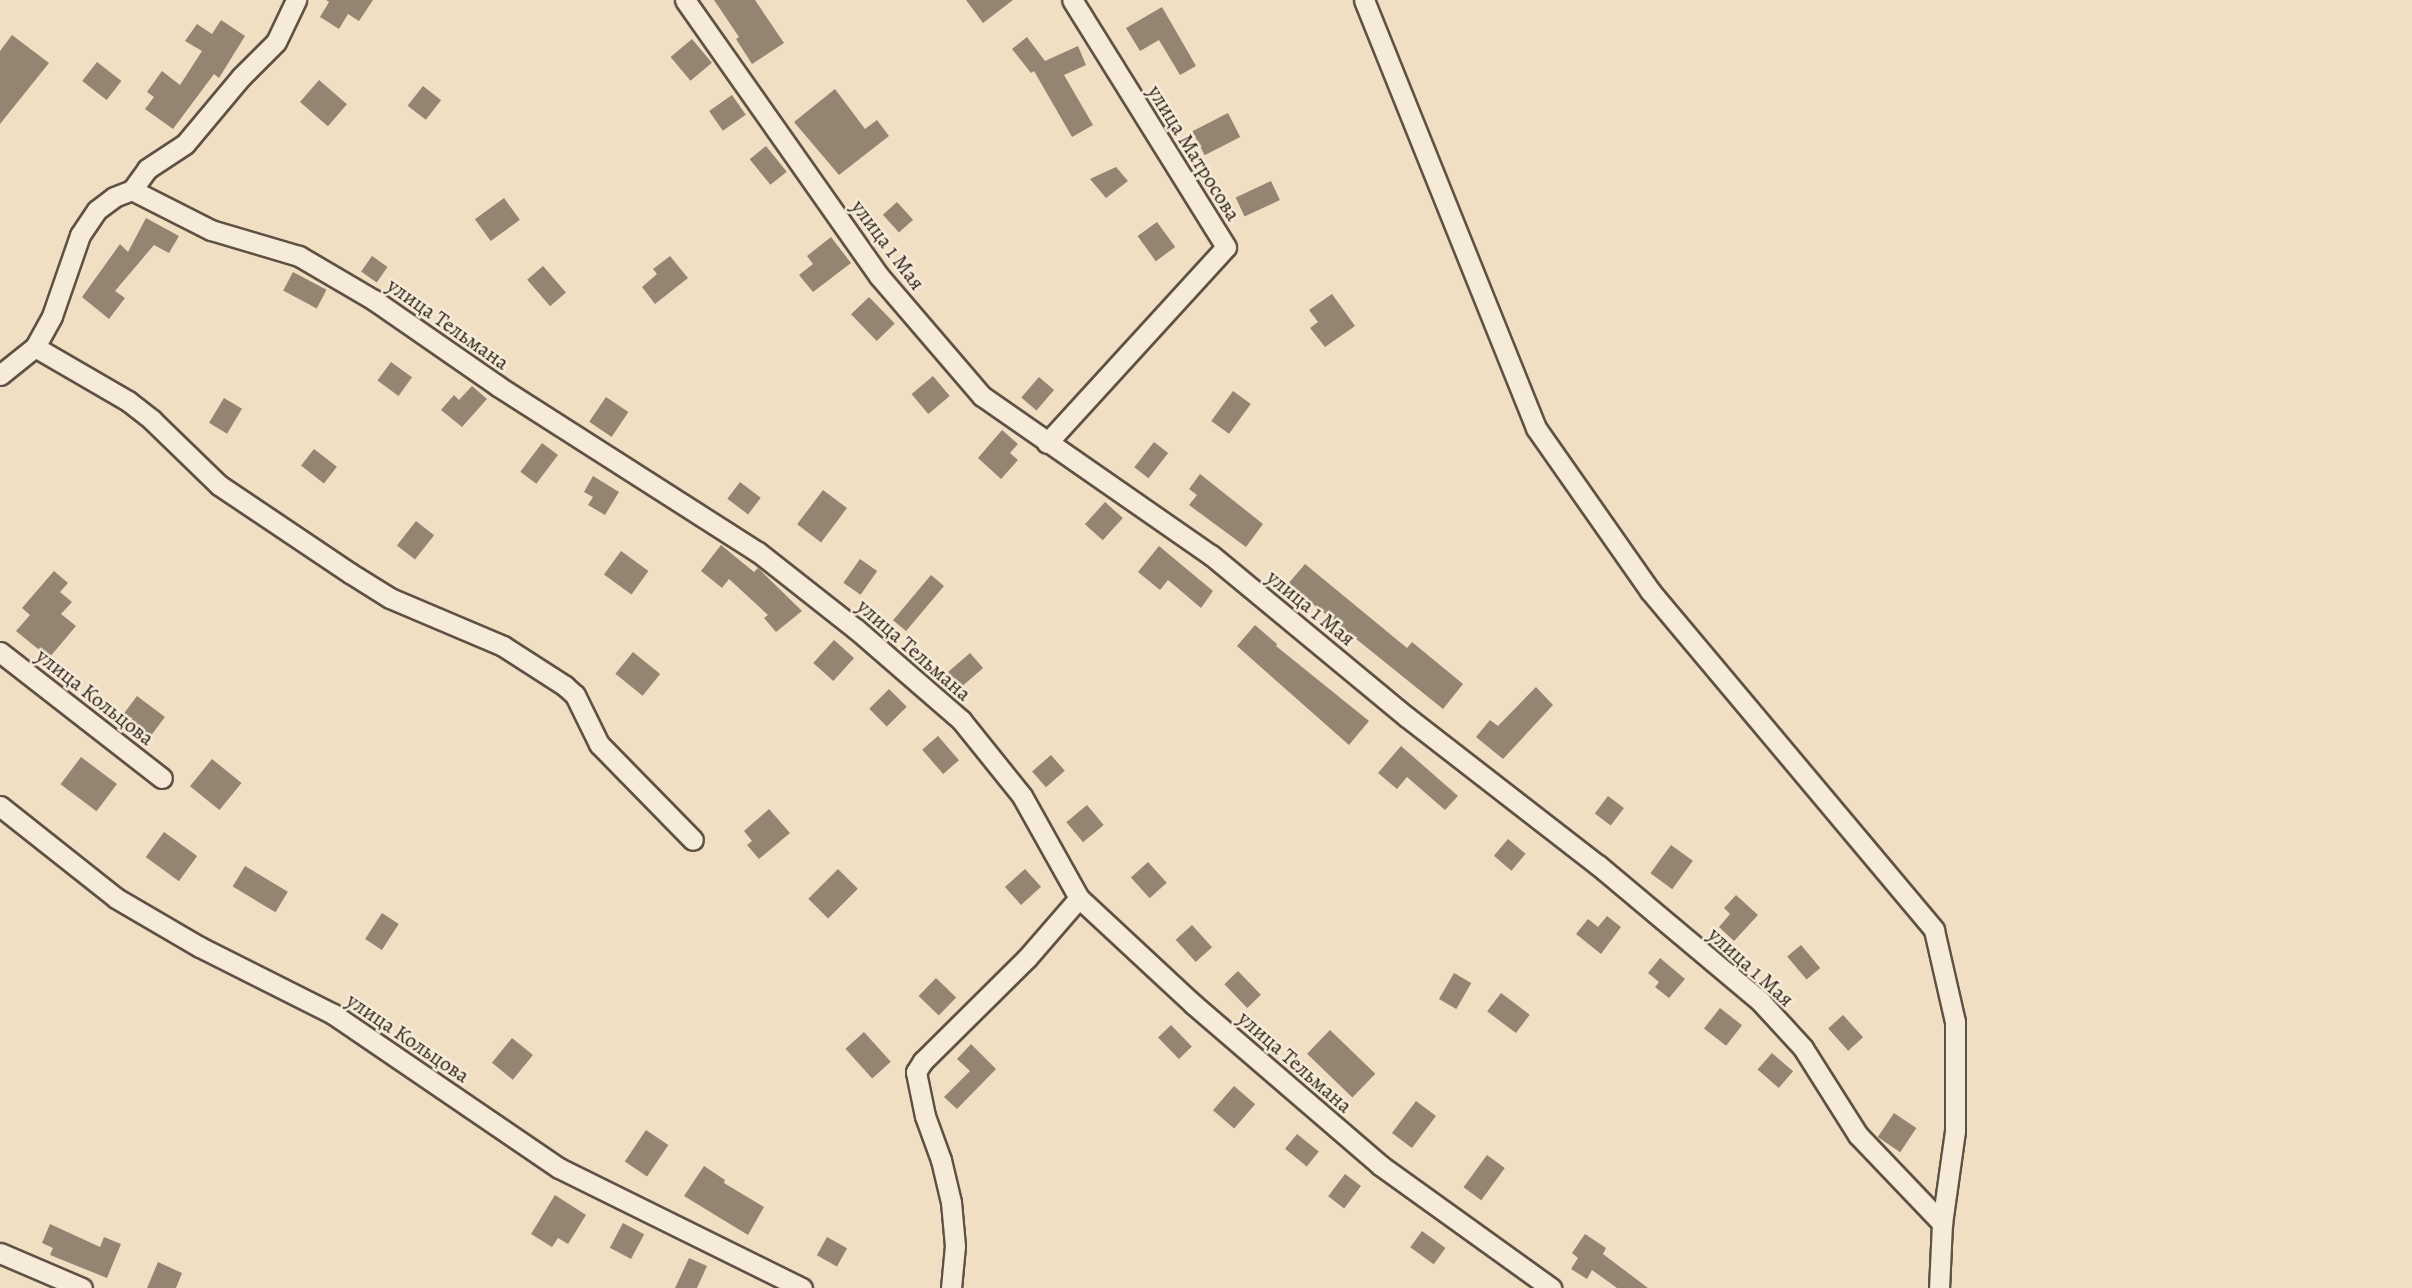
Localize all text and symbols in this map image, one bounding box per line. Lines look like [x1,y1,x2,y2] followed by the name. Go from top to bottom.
[1142,81,1246,225] street label: улица Матросова
[846,195,930,295] street label: улица 1 Мая
[382,273,514,375] street label: улица Тельмана
[1262,565,1360,651] street label: улица 1 Мая
[852,594,976,706] street label: улица Тельмана
[31,643,159,751] street label: улица Кольцoва
[1703,922,1799,1012] street label: улица 1 Мая
[342,988,474,1088] street label: улица Кольцова
[1233,1006,1357,1118] street label: улица Тельмана

